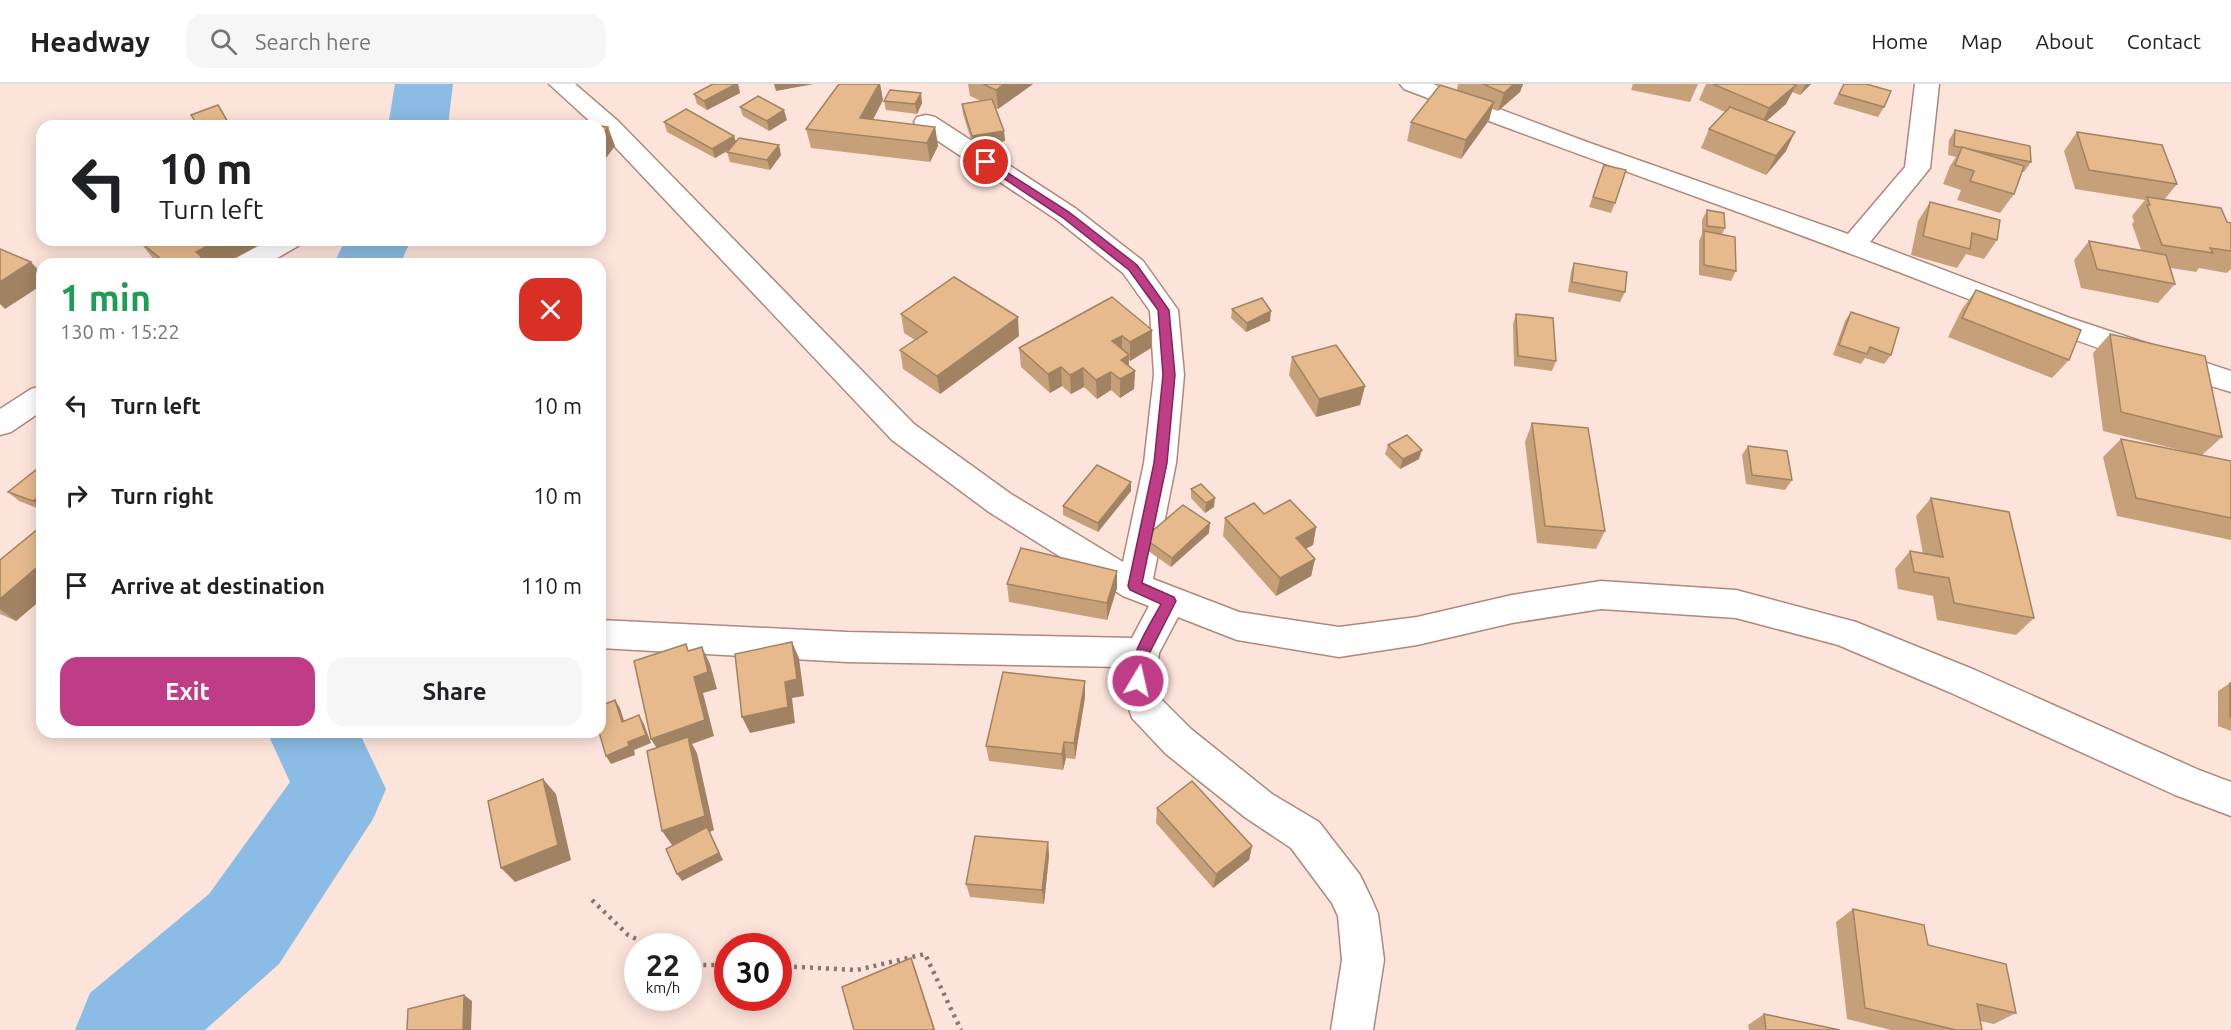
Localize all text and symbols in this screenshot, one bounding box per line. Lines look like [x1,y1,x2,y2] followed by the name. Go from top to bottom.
[186,14,606,68] search box
[207,25,240,58] icon: search
[30,26,150,57] text: Headway
[255,29,371,54] text: Search here
[1871,29,1928,53] text: Home
[1961,29,2002,53] text: Map
[2035,29,2094,53] text: About
[2127,29,2201,53] text: Contact
[960,136,1011,187] pin
[60,144,138,222] icon: left
[159,145,253,192] text: 10 m
[969,145,1002,178] icon: arrive
[159,194,263,224] text: Turn left
[60,277,151,318] text: 1 min
[519,278,582,341] button: close
[60,320,180,343] text: 130 m · 15:22
[60,389,93,422] icon: left
[111,393,201,418] text: Turn left
[533,393,582,418] text: 10 m
[60,479,93,512] icon: right
[111,483,213,508] text: Turn right
[533,483,582,508] text: 10 m
[60,569,93,602] icon: arrive
[111,573,325,598] text: Arrive at destination
[521,573,582,598] text: 110 m
[1106,649,1170,713] position arrow
[60,657,315,726] button: Exit
[327,657,582,726] button: Share
[714,933,792,1011] speed limit sign: 30
[646,948,680,982] text: 22
[646,979,680,996] text: km/h

